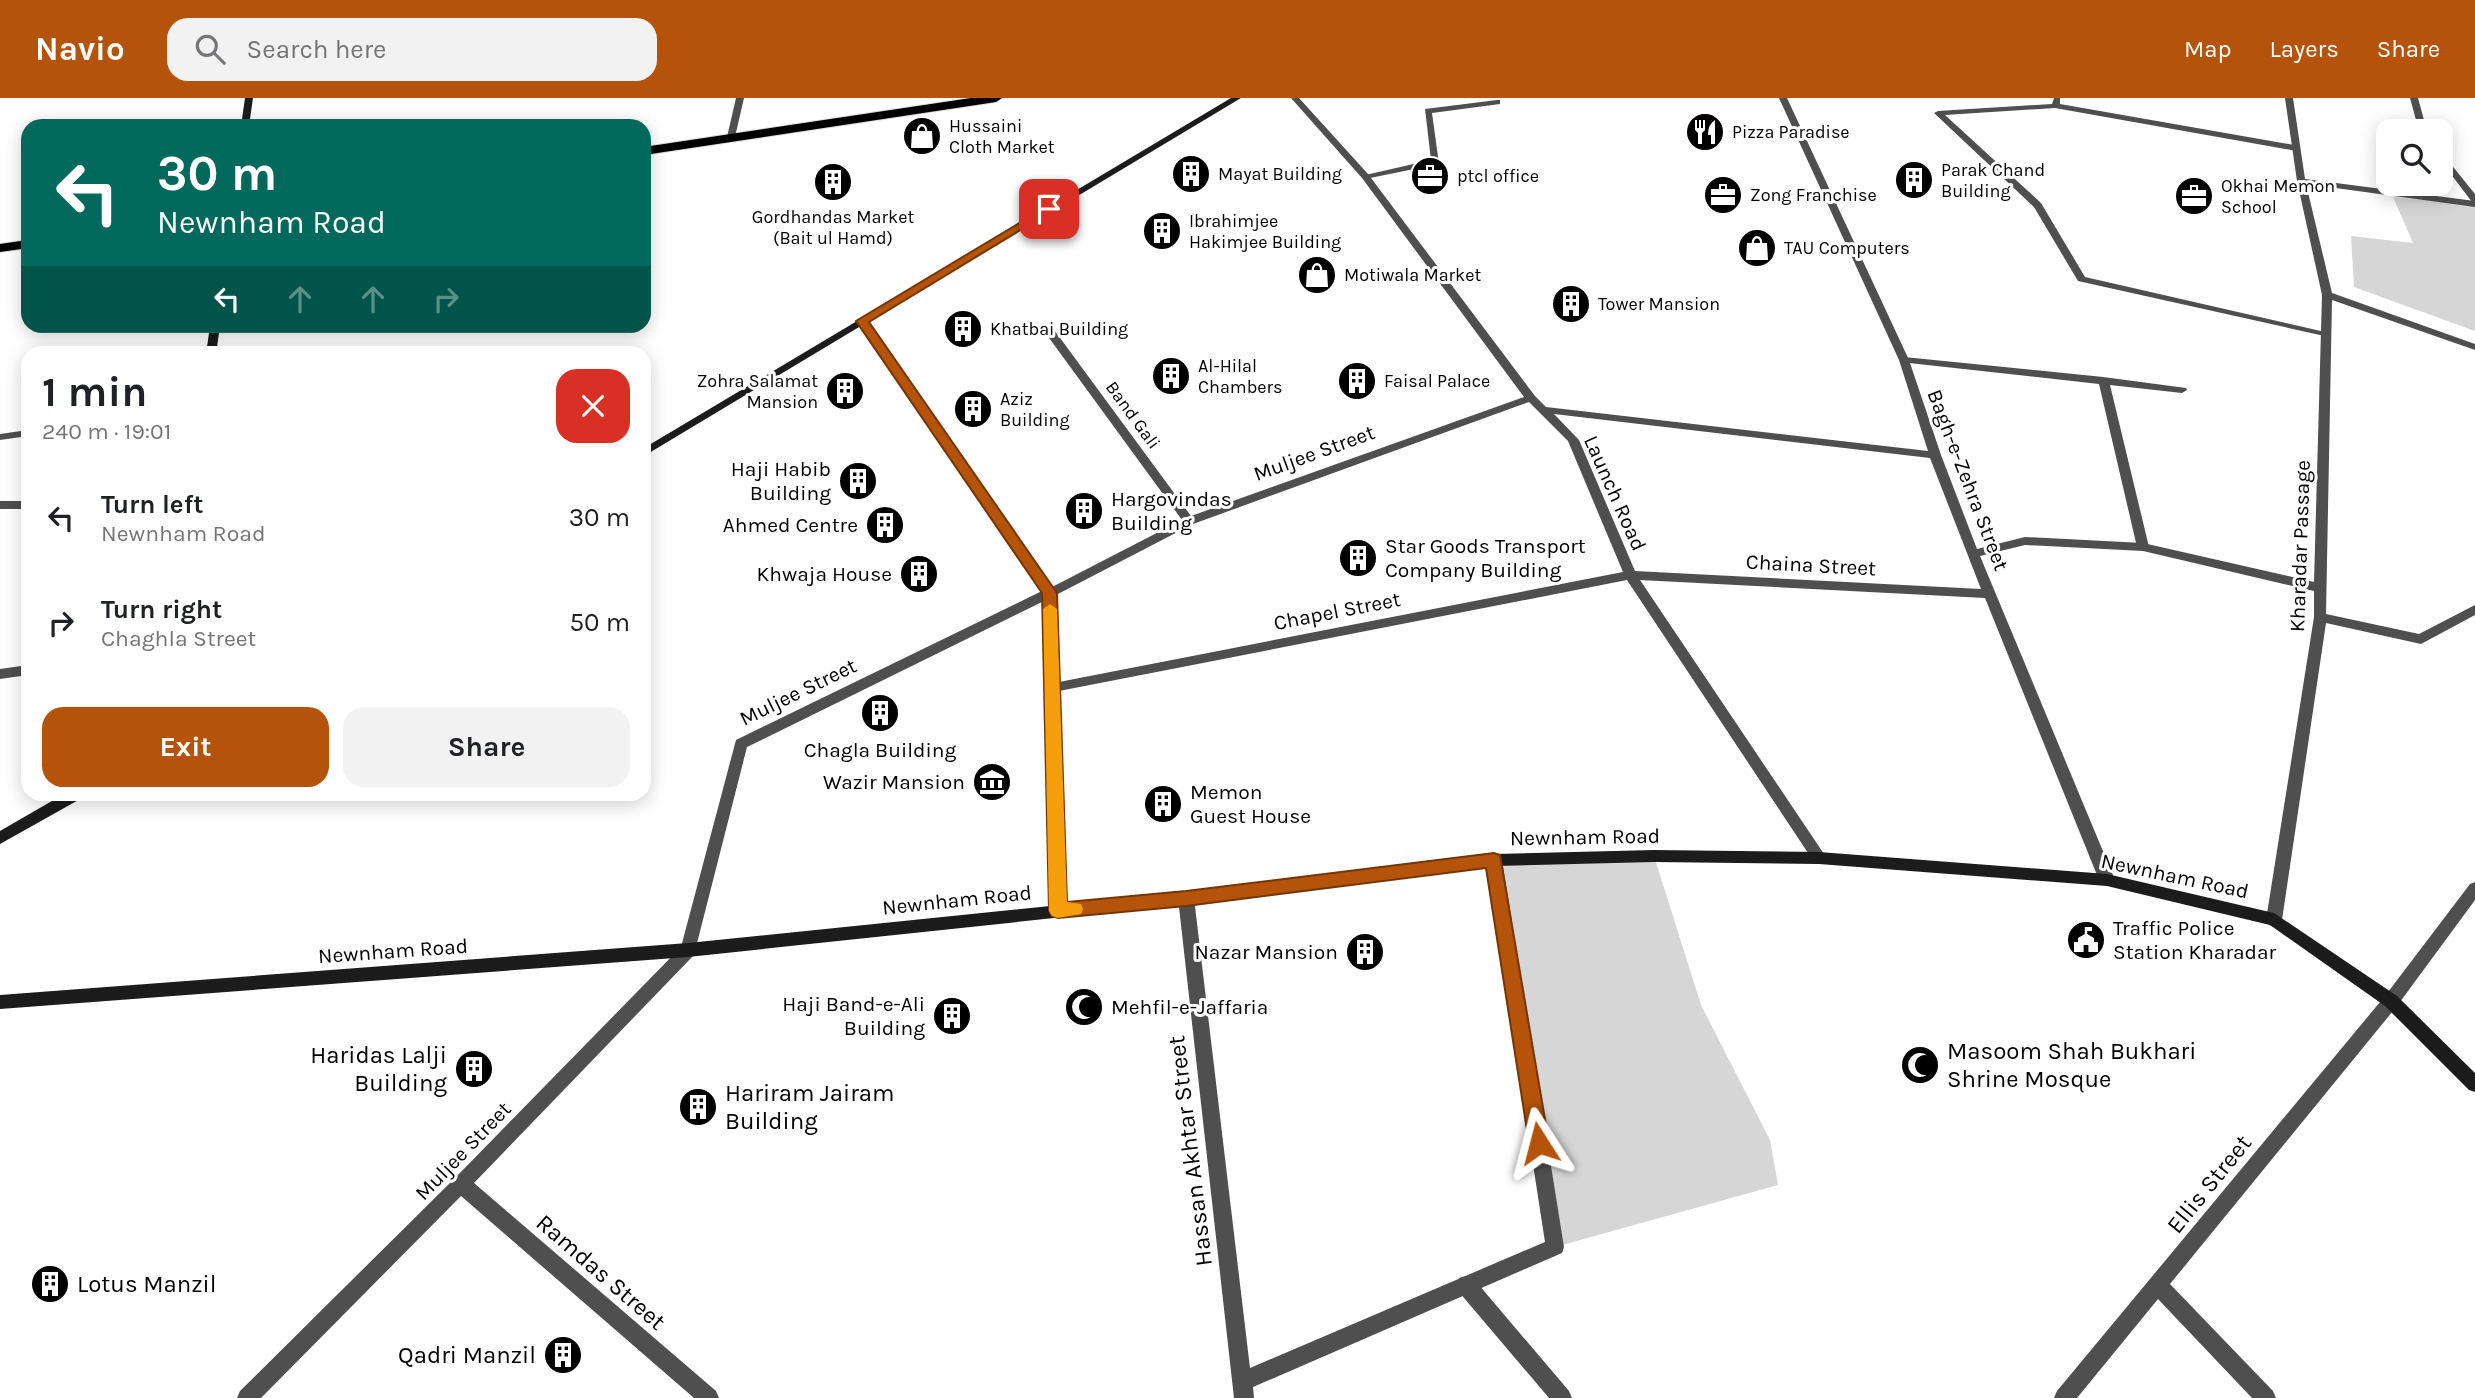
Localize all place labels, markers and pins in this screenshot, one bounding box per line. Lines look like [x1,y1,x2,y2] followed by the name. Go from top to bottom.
[1684,111,1726,153] restaurant icon: Pizza Paradise
[901,115,943,157] shop icon: Hussaini Cloth Market
[949,115,1055,158] place label: Hussaini Cloth Market
[1732,121,1850,143] place label: Pizza Paradise
[1170,153,1212,195] building icon: Mayat Building
[1409,155,1451,197] office icon: ptcl office
[1893,159,1935,201] building icon: Parak Chand Building
[1941,159,2045,202] place label: Parak Chand Building
[812,161,854,203] building icon: Gordhandas Market (Bait ul Hamd)
[1218,163,1342,185] place label: Mayat Building
[1457,165,1539,187] place label: ptcl office
[1702,174,1744,216] office icon: Zong Franchise
[2173,175,2215,217] office icon: Okhai Memon School
[2221,175,2335,218] place label: Okhai Memon School
[1019,179,1079,239] pin
[1750,184,1877,206] place label: Zong Franchise
[752,206,914,249] place label: Gordhandas Market (Bait ul Hamd)
[1141,210,1183,252] building icon: Ibrahimjee Hakimjee Building
[1189,210,1341,253] place label: Ibrahimjee Hakimjee Building
[1736,227,1778,269] shop icon: TAU Computers
[1784,237,1910,259] place label: TAU Computers
[1296,254,1338,296] shop icon: Motiwala Market
[1344,264,1481,286] place label: Motiwala Market
[1550,283,1592,325] building icon: Tower Mansion
[1598,293,1720,315] place label: Tower Mansion
[942,308,984,350] building icon: Khatbai Building
[990,318,1128,340] place label: Khatbai Building
[1150,355,1192,397] building icon: Al-Hilal Chambers
[1198,355,1283,398] place label: Al-Hilal Chambers
[1336,360,1378,402] building icon: Faisal Palace
[697,370,818,413] place label: Zohra Salamat Mansion
[824,370,866,412] building icon: Zohra Salamat Mansion
[1384,370,1490,392] place label: Faisal Palace
[952,388,994,430] building icon: Aziz Building
[1000,388,1070,431] place label: Aziz Building
[731,457,831,505] place label: Haji Habib Building
[837,460,879,502] building icon: Haji Habib Building
[1111,487,1232,535] place label: Hargovindas Building
[1063,490,1105,532] building icon: Hargovindas Building
[864,504,906,546] building icon: Ahmed Centre
[723,513,858,537] place label: Ahmed Centre
[1385,534,1586,582] place label: Star Goods Transport Company Building
[1337,537,1379,579] building icon: Star Goods Transport Company Building
[898,553,940,595] building icon: Khwaja House
[757,562,892,586] place label: Khwaja House
[859,692,901,734] building icon: Chagla Building
[804,738,956,762] place label: Chagla Building
[971,761,1013,803] museum icon: Wazir Mansion
[823,770,965,794] place label: Wazir Mansion
[1190,780,1311,828] place label: Memon Guest House
[1142,783,1184,825] building icon: Memon Guest House
[2113,916,2277,964] place label: Traffic Police Station Kharadar
[2065,919,2107,961] public building icon: Traffic Police Station Kharadar
[1344,931,1386,973] building icon: Nazar Mansion
[1195,940,1338,964] place label: Nazar Mansion
[1063,986,1105,1028] mosque icon: Mehfil-e-Jaffaria
[782,992,925,1040] place label: Haji Band-e-Ali Building
[931,995,973,1037] building icon: Haji Band-e-Ali Building
[1111,995,1268,1019] place label: Mehfil-e-Jaffaria
[1947,1037,2196,1093] place label: Masoom Shah Bukhari Shrine Mosque
[310,1041,447,1097] place label: Haridas Lalji Building
[1899,1044,1941,1086] mosque icon: Masoom Shah Bukhari Shrine Mosque
[453,1048,495,1090] building icon: Haridas Lalji Building
[725,1079,895,1135] place label: Hariram Jairam Building
[677,1086,719,1128] building icon: Hariram Jairam Building
[29,1263,71,1305] building icon: Lotus Manzil
[77,1270,217,1298] place label: Lotus Manzil
[542,1334,584,1376] building icon: Qadri Manzil
[398,1341,536,1369] place label: Qadri Manzil

